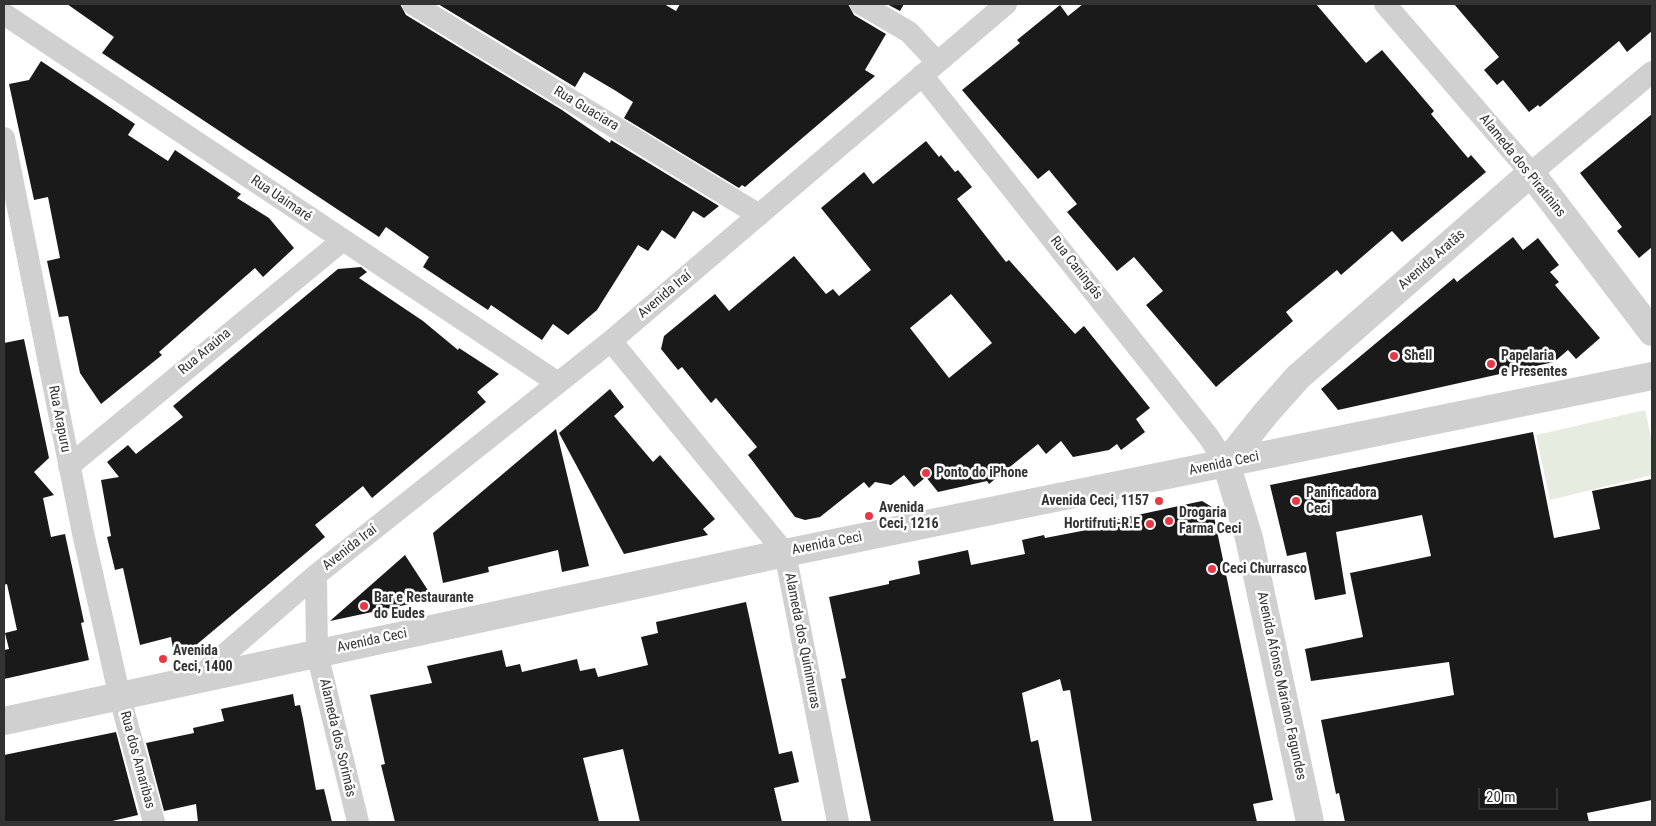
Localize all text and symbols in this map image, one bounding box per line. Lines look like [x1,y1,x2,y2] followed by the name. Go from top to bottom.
[550,83,622,135] street label: Rua Guaciara
[1475,111,1569,221] street label: Alameda dos Piratinins
[247,173,315,225] street label: Rua Uaimaré
[1395,226,1469,294] street label: Avenida Aratãs
[1046,233,1106,303] street label: Rua Caningás
[635,268,695,322] street label: Avenida Iraí
[175,325,235,379] street label: Rua Araúna
[1404,348,1432,364] place label: Shell
[1501,348,1567,381] place label: Papelaria e Presentes
[1388,350,1400,362] marker: Shell
[1485,358,1497,370] marker: Papelaria e Presentes
[44,384,74,454] street label: Rua Arapuru
[1187,448,1261,480] street label: Avenida Ceci
[936,465,1028,481] place label: Ponto do iPhone
[920,467,932,479] marker: Ponto do iPhone
[1306,485,1376,518] place label: Panificadora Ceci
[1041,493,1149,509] place label: Avenida Ceci, 1157
[1153,495,1165,507] marker: Avenida Ceci, 1157
[1290,495,1302,507] marker: Panificadora Ceci
[879,500,939,532] place label: Avenida Ceci, 1216
[1179,505,1242,538] place label: Drogaria Farma Ceci
[863,510,875,522] marker: Avenida Ceci, 1216
[1163,515,1175,527] marker: Drogaria Farma Ceci
[1064,516,1140,532] place label: Hortifruti-R.E
[1144,518,1156,530] marker: Hortifruti-R.E
[319,522,381,574] street label: Avenida Iraí
[790,529,864,559] street label: Avenida Ceci
[1222,561,1307,577] place label: Ceci Churrasco
[1206,563,1218,575] marker: Ceci Churrasco
[781,572,823,710] street label: Alameda dos Quinimuras
[374,590,474,622] place label: Bar e Restaurante do Eudes
[1253,590,1309,782] street label: Avenida Afonso Mariano Fagundes
[358,600,370,612] marker: Bar e Restaurante do Eudes
[335,625,409,657] street label: Avenida Ceci
[173,643,233,676] place label: Avenida Ceci, 1400
[157,653,169,665] marker: Avenida Ceci, 1400
[315,677,359,799] street label: Alameda dos Sorimãs
[116,709,158,811] street label: Rua dos Amaribas
[1481,778,1561,810] scale bar
[1486,788,1516,806] text: 20 m

